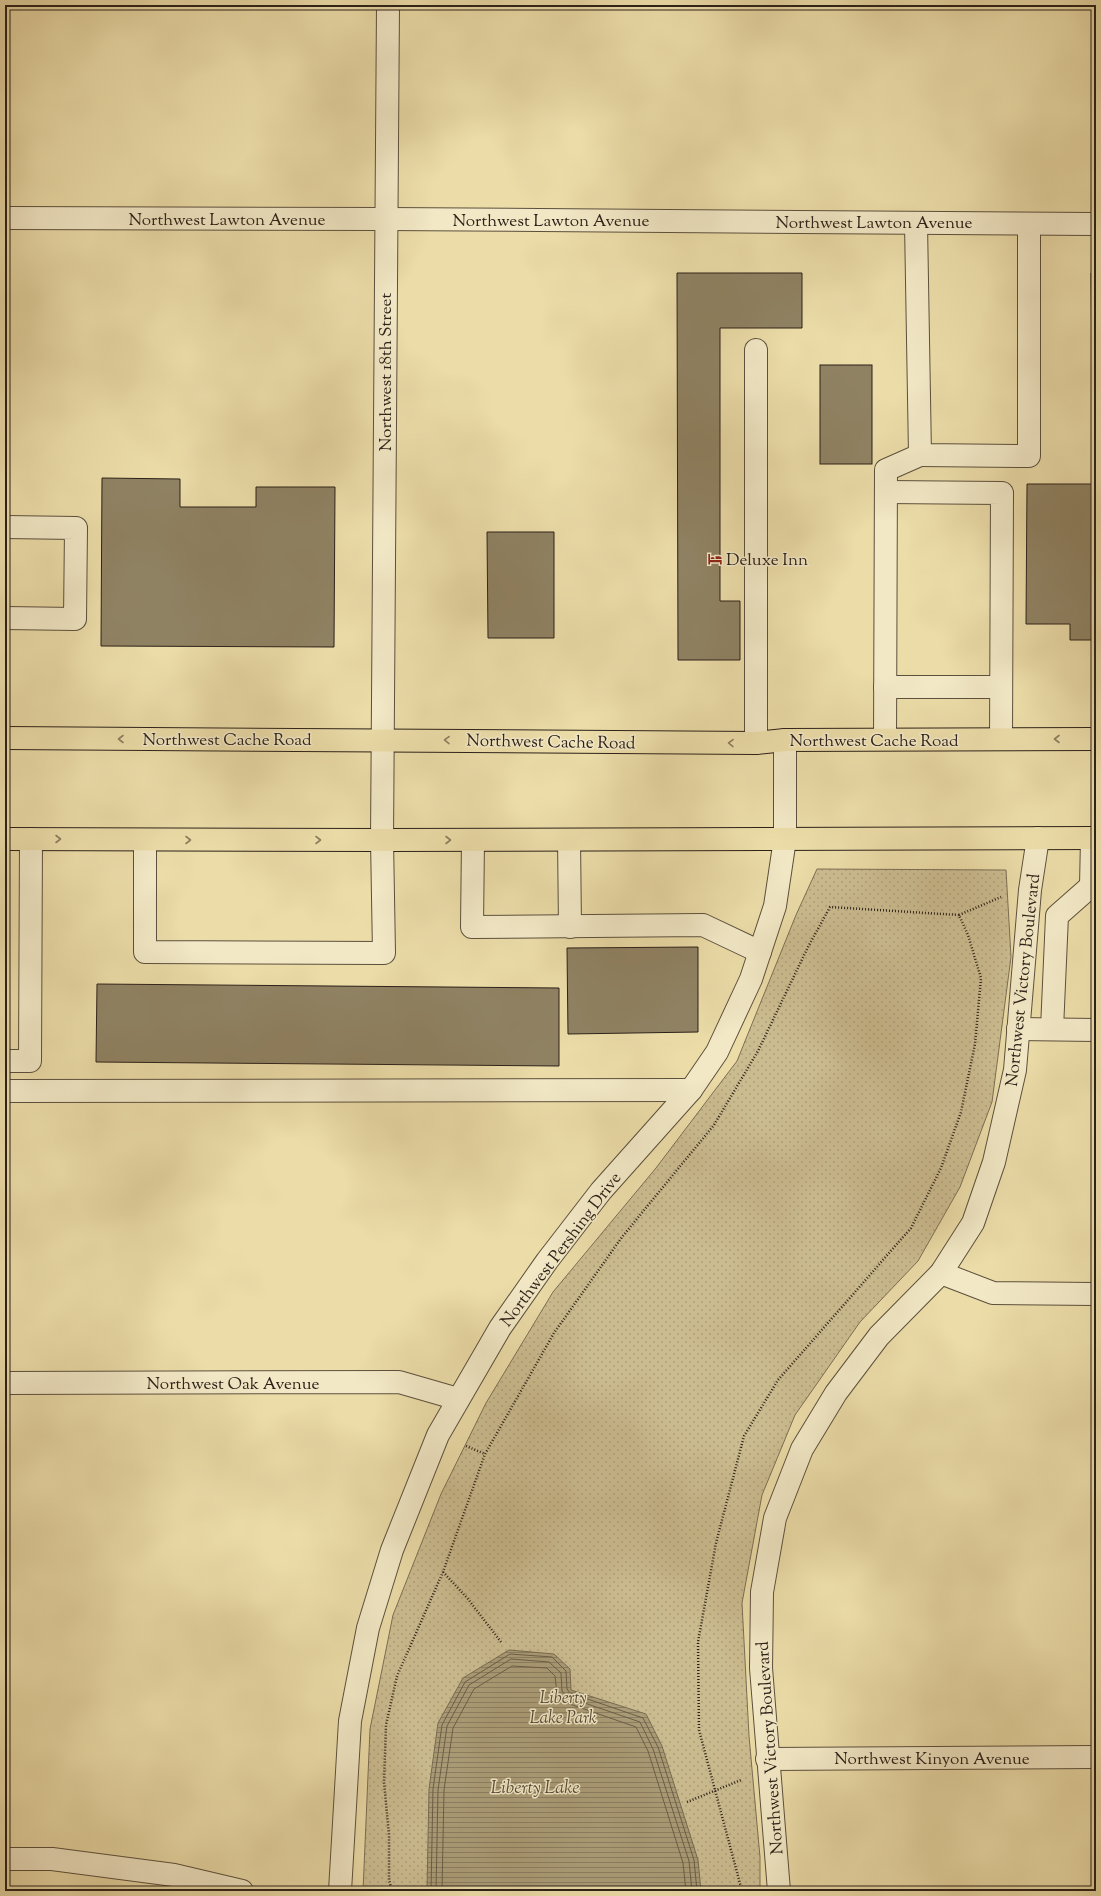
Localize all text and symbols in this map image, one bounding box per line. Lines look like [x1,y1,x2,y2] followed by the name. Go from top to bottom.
[128,209,326,233] street label: Northwest Lawton Avenue
[452,210,650,234] street label: Northwest Lawton Avenue
[775,212,973,236] street label: Northwest Lawton Avenue
[375,293,399,451] street label: Northwest 18th Street
[726,549,808,573] place label: Deluxe Inn
[707,551,723,567] hotel icon: Deluxe Inn
[142,729,312,753] street label: Northwest Cache Road
[466,730,636,756] street label: Northwest Cache Road
[789,730,959,754] street label: Northwest Cache Road
[118,735,124,743] one-way arrow
[1054,735,1060,743] one-way arrow
[444,736,450,745] one-way arrow
[728,739,734,747] one-way arrow
[55,835,61,843] one-way arrow
[185,836,191,844] one-way arrow
[315,836,321,844] one-way arrow
[445,836,451,844] one-way arrow
[1001,872,1047,1088] street label: Northwest Victory Boulevard
[495,1168,628,1333] street label: Northwest Pershing Drive
[147,1373,320,1397] street label: Northwest Oak Avenue
[752,1640,790,1855] street label: Northwest Victory Boulevard
[530,1687,597,1731] park label: Liberty Lake Park
[834,1748,1030,1772] street label: Northwest Kinyon Avenue
[491,1776,579,1802] water label: Liberty Lake

